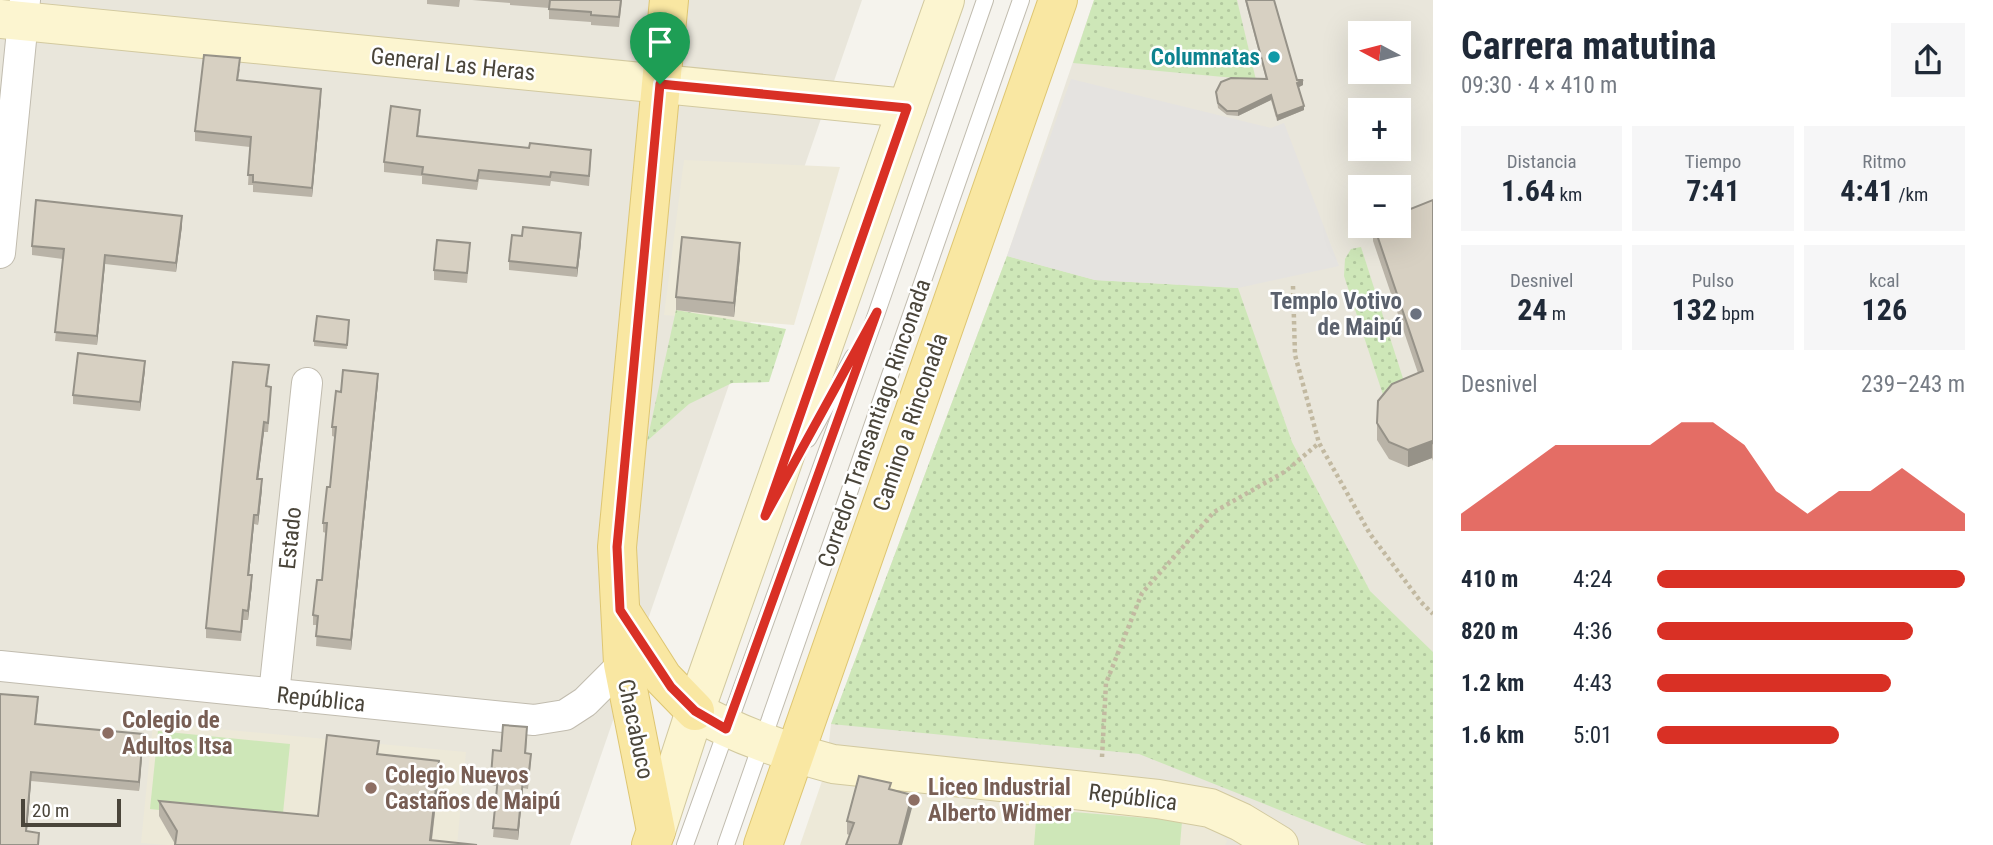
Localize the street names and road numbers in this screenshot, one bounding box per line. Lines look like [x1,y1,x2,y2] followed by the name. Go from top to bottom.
[369,42,537,87] street label: General Las Heras
[812,275,937,571] street label: Corredor Transantiago Rinconada
[867,330,954,515] street label: Camino a Rinconada
[274,505,307,571] street label: Estado
[612,677,659,782] street label: Chacabuco
[275,681,367,718] street label: República
[1087,779,1179,816] street label: República

